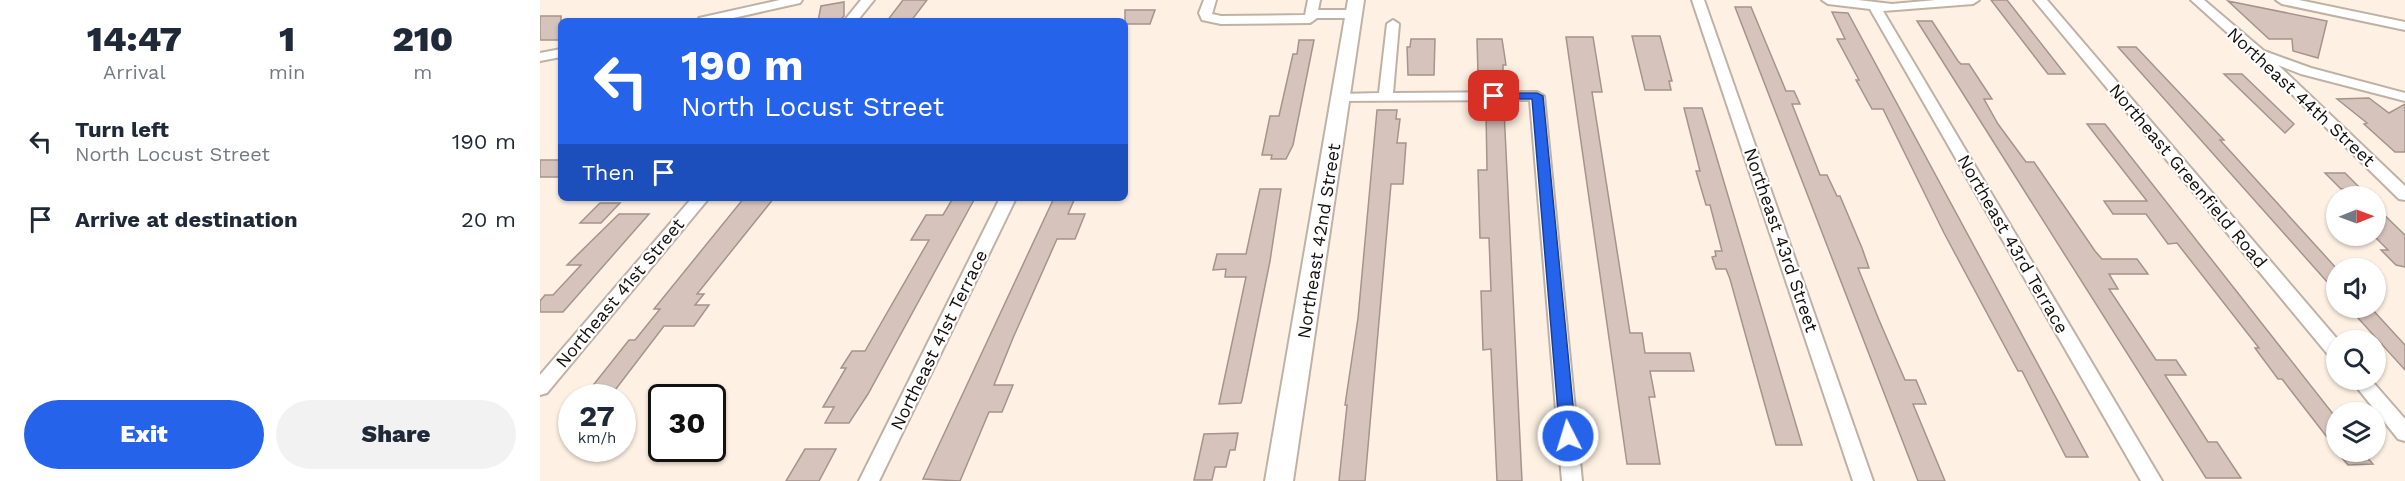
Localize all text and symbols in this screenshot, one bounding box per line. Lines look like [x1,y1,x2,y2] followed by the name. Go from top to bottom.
[87,18,182,60] text: 14:47
[279,18,295,60] text: 1
[392,18,453,60] text: 210
[2223,23,2380,171] street label: Northeast 44th Street
[681,41,804,90] text: 190 m
[582,42,660,120] icon: left
[103,60,166,84] text: Arrival
[269,60,305,84] text: min
[413,60,432,84] text: m
[1468,70,1519,121] pin
[1477,79,1510,112] icon: arrive
[2105,79,2272,272] street label: Northeast Greenfield Road
[681,91,944,123] text: North Locust Street
[75,117,169,142] text: Turn left
[24,125,57,158] icon: left
[452,129,516,154] text: 190 m
[1293,141,1344,340] street label: Northeast 42nd Street
[75,142,270,166] text: North Locust Street
[1740,145,1823,335] street label: Northeast 43rd Street
[1954,151,2073,337] street label: Northeast 43rd Terrace
[647,156,680,189] icon: arrive
[582,160,635,185] text: Then
[2326,186,2386,246] north arrow
[2326,186,2386,462] map controls
[24,203,57,236] icon: arrive
[75,207,298,232] text: Arrive at destination
[461,207,516,232] text: 20 m
[551,214,688,372] street label: Northeast 41st Street
[886,246,991,433] street label: Northeast 41st Terrace
[2326,258,2386,318] button: sound
[2326,330,2386,390] button: search
[648,384,726,462] speed limit sign: 30
[579,398,615,433] text: 27
[24,400,264,469] button: Exit
[276,400,516,469] button: Share
[2326,402,2386,462] button: layers
[1536,404,1600,468] position arrow
[578,429,616,447] text: km/h

